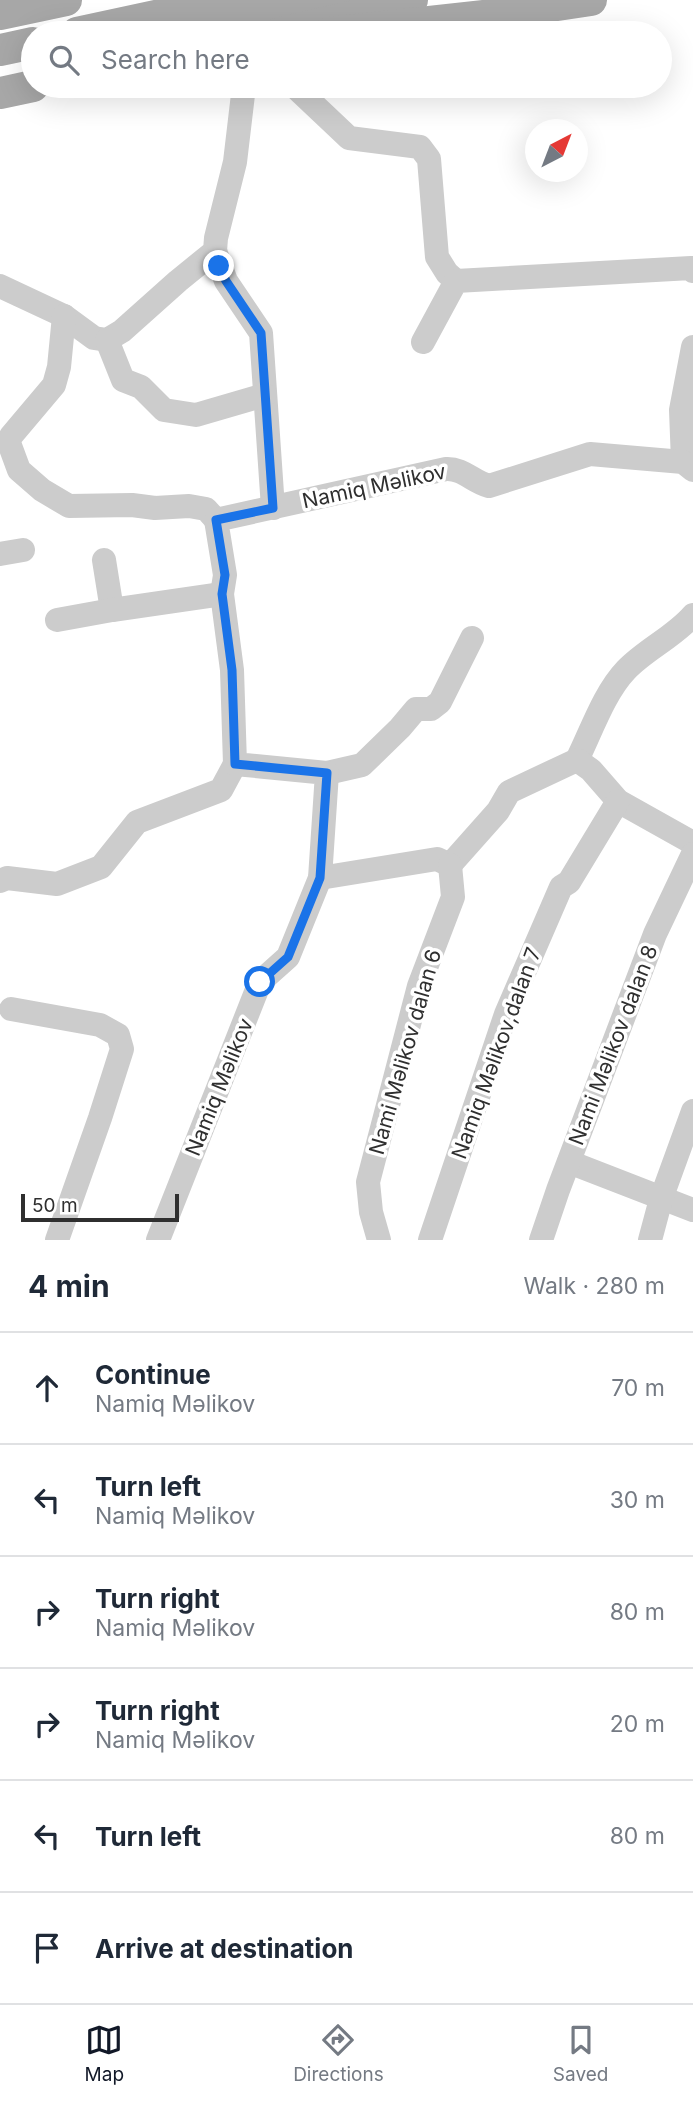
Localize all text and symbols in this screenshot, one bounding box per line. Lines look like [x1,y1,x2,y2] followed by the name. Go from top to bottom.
[21,21,672,98] search box
[45,41,83,79] icon: search
[101,44,250,75] text: Search here
[525,119,588,182] north arrow
[203,250,234,281] route end
[300,459,448,513] street label: Namiq Məlikov
[563,941,663,1149] street label: Nami Məlikov dalan 8
[446,944,546,1162] street label: Namiq Məlikov,dalan 7
[364,947,446,1157] street label: Nami Məlikov dalan 6
[244,966,275,997] route start
[180,1014,258,1160] street label: Namiq Məlikov
[21,1191,178,1223] scale bar
[32,1194,78,1217] text: 50 m
[28,1268,110,1304] text: 4 min
[523,1272,665,1300] text: Walk · 280 m
[95,1359,211,1390] text: Continue
[28,1369,66,1407] icon: ahead
[611,1374,665,1402] text: 70 m
[95,1390,255,1418] text: Namiq Məlikov
[95,1471,201,1502] text: Turn left
[28,1481,66,1519] icon: left
[610,1486,665,1514] text: 30 m
[95,1502,255,1530] text: Namiq Məlikov
[95,1583,220,1614] text: Turn right
[28,1593,66,1631] icon: right
[610,1598,665,1626] text: 80 m
[95,1614,255,1642] text: Namiq Məlikov
[95,1695,220,1726] text: Turn right
[28,1705,66,1743] icon: right
[610,1710,665,1738] text: 20 m
[95,1726,255,1754] text: Namiq Məlikov
[28,1817,66,1855] icon: left
[95,1821,201,1852] text: Turn left
[610,1822,665,1850] text: 80 m
[28,1929,66,1967] icon: arrive
[95,1933,354,1964] text: Arrive at destination
[85,2021,124,2086] tab: Map
[293,2021,384,2086] tab: Directions
[553,2021,608,2086] tab: Saved

